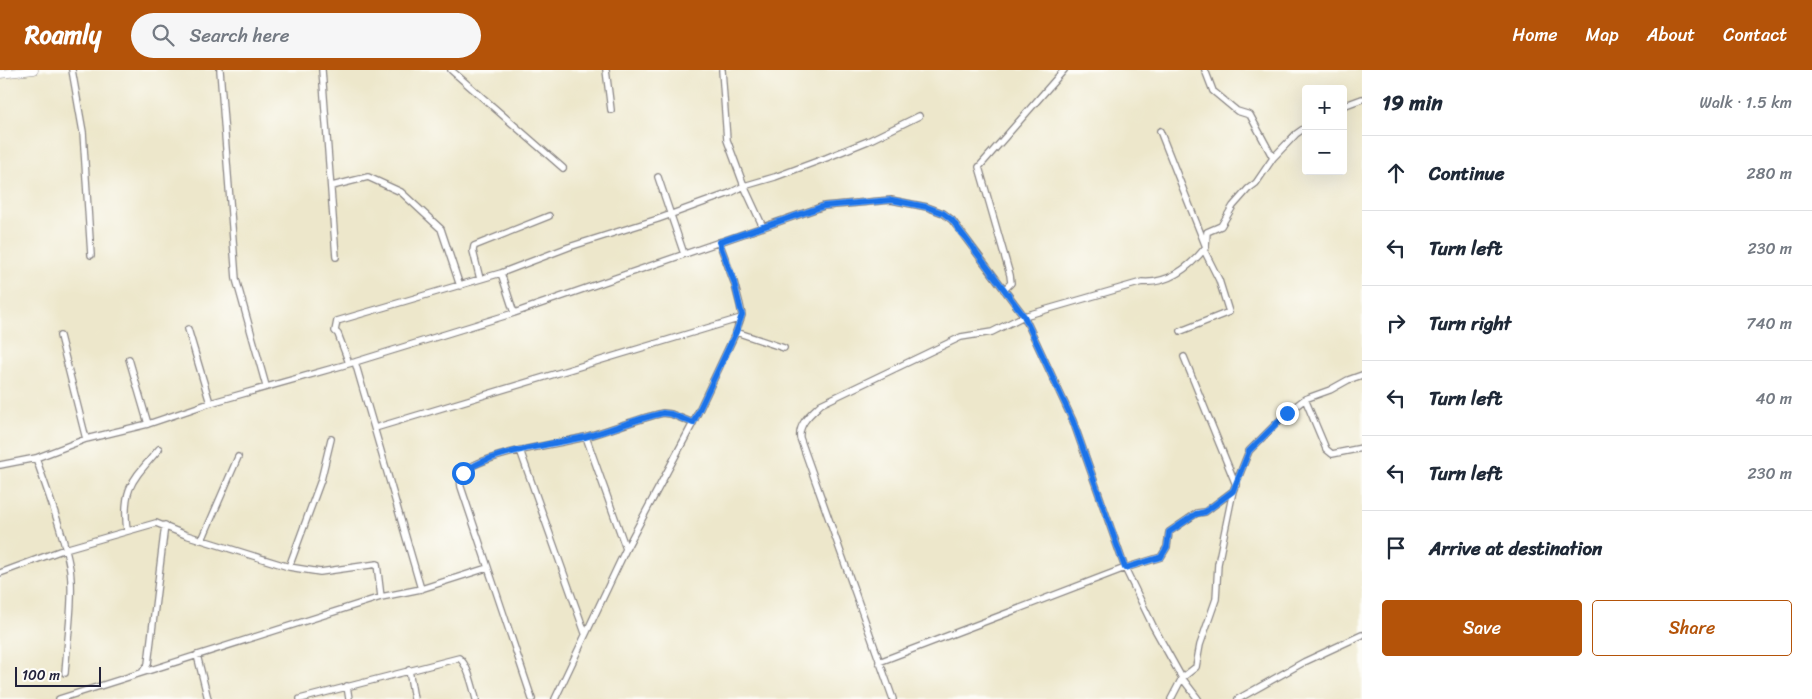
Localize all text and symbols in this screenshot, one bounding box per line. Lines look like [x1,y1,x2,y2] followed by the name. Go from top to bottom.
[131,13,481,58] search box
[25,14,101,56] text: Roamly
[189,19,289,52] text: Search here
[1513,19,1558,51] text: Home
[1586,19,1619,51] text: Map
[1647,19,1695,51] text: About
[1723,19,1787,51] text: Contact
[149,21,177,49] icon: search
[1382,84,1443,122] text: 19 min
[1302,85,1347,175] map controls
[1302,85,1347,130] button: +
[1700,88,1792,117] text: Walk · 1.5 km
[1302,130,1347,175] button: −
[1429,157,1505,190] text: Continue
[1382,159,1410,187] icon: ahead
[1747,159,1792,188] text: 280 m
[1429,232,1502,265] text: Turn left
[1382,234,1410,262] icon: left
[1747,234,1792,263] text: 230 m
[1429,307,1511,340] text: Turn right
[1382,309,1410,337] icon: right
[1746,309,1792,338] text: 740 m
[1429,382,1502,415] text: Turn left
[1382,384,1410,412] icon: left
[1755,384,1792,413] text: 40 m
[1276,402,1299,425] route end
[1429,457,1502,490] text: Turn left
[1382,459,1410,487] icon: left
[1747,459,1792,488] text: 230 m
[452,462,475,485] route start
[1429,532,1602,565] text: Arrive at destination
[1382,534,1410,562] icon: arrive
[1382,600,1582,656] button: Save
[1592,600,1792,656] button: Share
[22,663,60,688] text: 100 m
[15,664,101,687] scale bar

